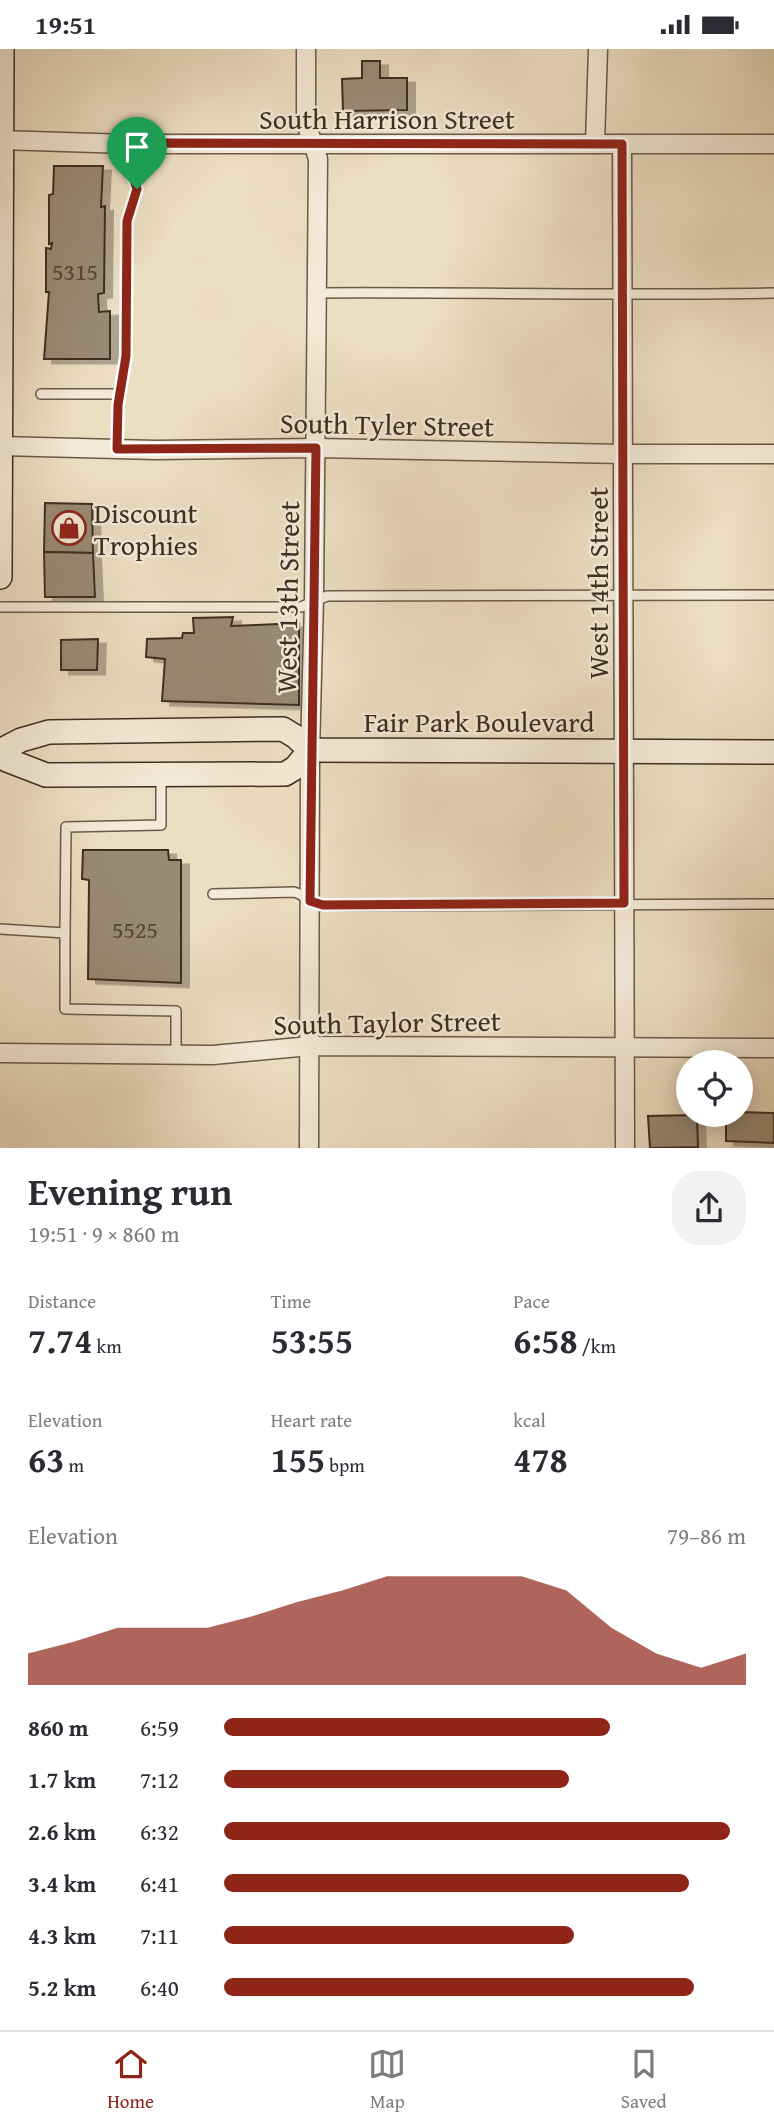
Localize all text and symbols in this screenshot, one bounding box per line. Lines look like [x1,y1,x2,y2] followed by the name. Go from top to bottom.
[35,5,96,44] text: 19:51
[259,98,515,139] street label: South Harrison Street
[107,117,167,189] pin
[118,128,156,166] icon: arrive
[52,254,98,289] house number: 5315
[280,402,494,446] street label: South Tyler Street
[577,487,618,679] street label: West 14th Street
[94,492,198,565] place label: Discount Trophies
[265,500,309,694] street label: West 13th Street
[50,509,88,547] shop icon: Discount Trophies
[364,701,594,742] street label: Fair Park Boulevard
[112,912,158,947] house number: 5525
[273,1000,501,1044] street label: South Taylor Street
[676,1050,753,1127] map controls
[676,1050,753,1127] button: locate
[28,1163,232,1219] text: Evening run
[672,1171,746,1245] button: share
[28,1217,180,1250] text: 19:51 · 9 × 860 m
[28,1287,96,1315] text: Distance
[271,1287,311,1315] text: Time
[513,1287,550,1315] text: Pace
[28,1315,92,1366] text: 7.74
[271,1315,353,1366] text: 53:55
[513,1315,578,1366] text: 6:58
[92,1332,122,1360] text: km
[578,1332,616,1360] text: /km
[28,1406,102,1434] text: Elevation
[271,1406,352,1434] text: Heart rate
[513,1406,546,1434] text: kcal
[28,1434,64,1485] text: 63
[271,1434,325,1485] text: 155
[513,1434,568,1485] text: 478
[64,1451,84,1479] text: m
[325,1451,365,1479] text: bpm
[28,1519,118,1552] text: Elevation
[667,1519,746,1552] text: 79–86 m
[28,1711,89,1744] text: 860 m
[140,1711,179,1744] text: 6:59
[28,1763,96,1796] text: 1.7 km
[140,1763,179,1796] text: 7:12
[28,1815,96,1848] text: 2.6 km
[140,1815,179,1848] text: 6:32
[28,1867,96,1900] text: 3.4 km
[140,1867,179,1900] text: 6:41
[28,1919,96,1952] text: 4.3 km
[140,1919,179,1952] text: 7:11
[28,1971,96,2004] text: 5.2 km
[140,1971,179,2004] text: 6:40
[107,2045,154,2115] tab: Home
[368,2045,406,2115] tab: Map
[621,2045,667,2115] tab: Saved

